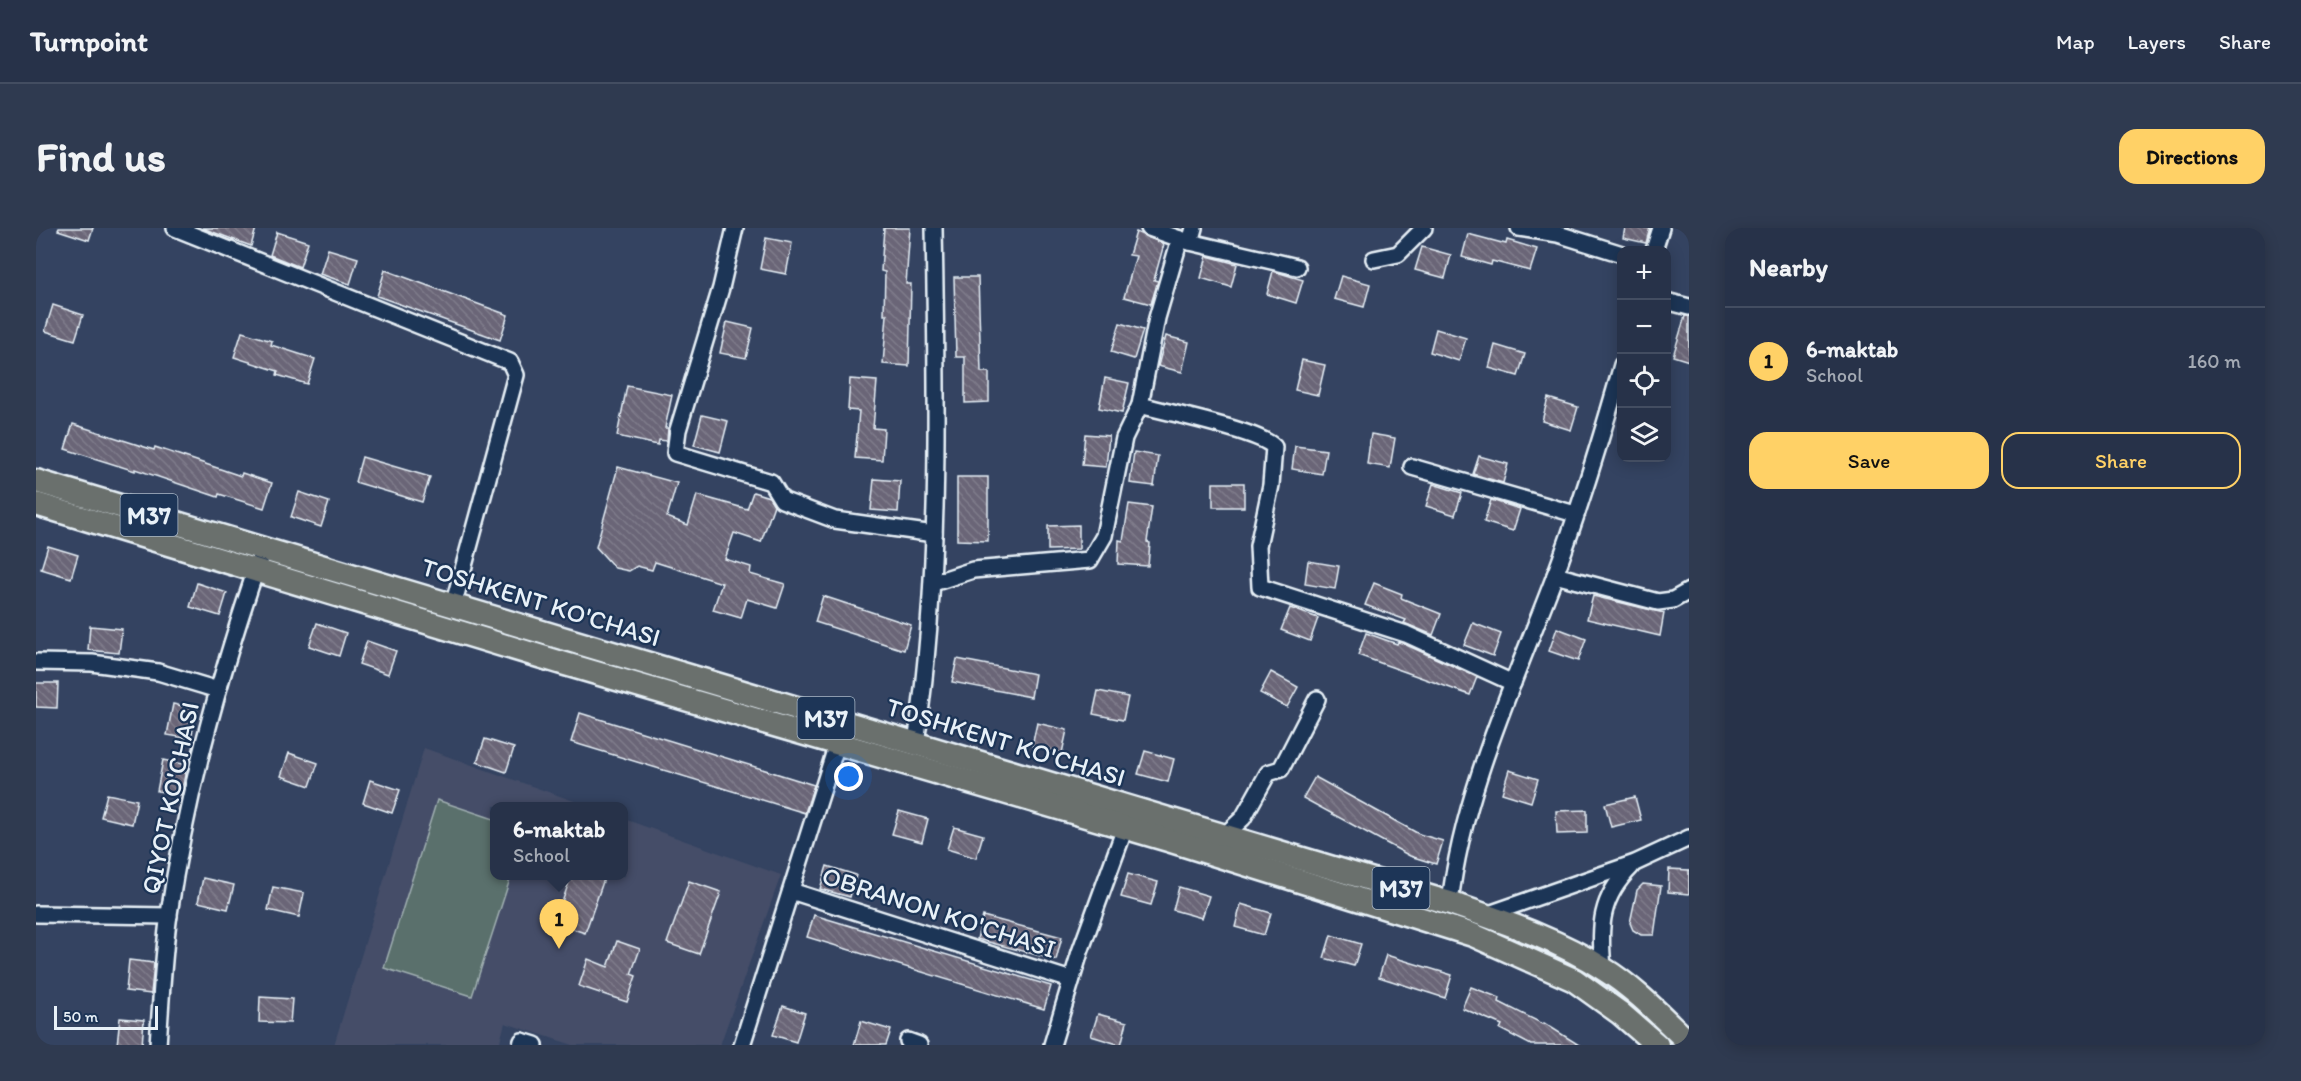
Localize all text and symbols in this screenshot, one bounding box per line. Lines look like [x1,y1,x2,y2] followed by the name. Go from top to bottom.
[30,24,148,58] text: Turnpoint
[2056,29,2095,54] text: Map
[2128,29,2186,54] text: Layers
[2219,29,2271,54] text: Share
[2119,129,2265,184] button: Directions
[36,131,166,182] text: Find us
[1617,246,1671,462] map controls
[1617,246,1671,300] button: +
[1749,251,1828,283] text: Nearby
[1617,300,1671,354] button: −
[1806,336,1898,363] text: 6-maktab
[1764,349,1773,373] text: 1
[2188,349,2241,373] text: 160 m
[1617,354,1671,408] button: locate
[1806,363,1863,387] text: School
[1617,408,1671,462] button: layers
[1749,432,1989,489] button: Save
[2001,432,2241,489] button: Share
[120,494,178,536] road number: M37
[418,550,664,654] street label: TOSHKENT KO'CHASI
[883,690,1129,794] street label: TOSHKENT KO'CHASI
[798,697,854,739] road number: M37
[134,699,206,897] street label: QIYOT KO'CHASI
[834,762,863,791] your location
[490,802,628,880] popup
[513,816,605,843] text: 6-maktab
[513,843,570,867] text: School
[818,859,1060,965] street label: OBRANON KO'CHASI
[1372,867,1430,909] road number: M37
[540,900,578,949] pin: 1
[54,1003,158,1030] scale bar
[63,1007,98,1026] text: 50 m

